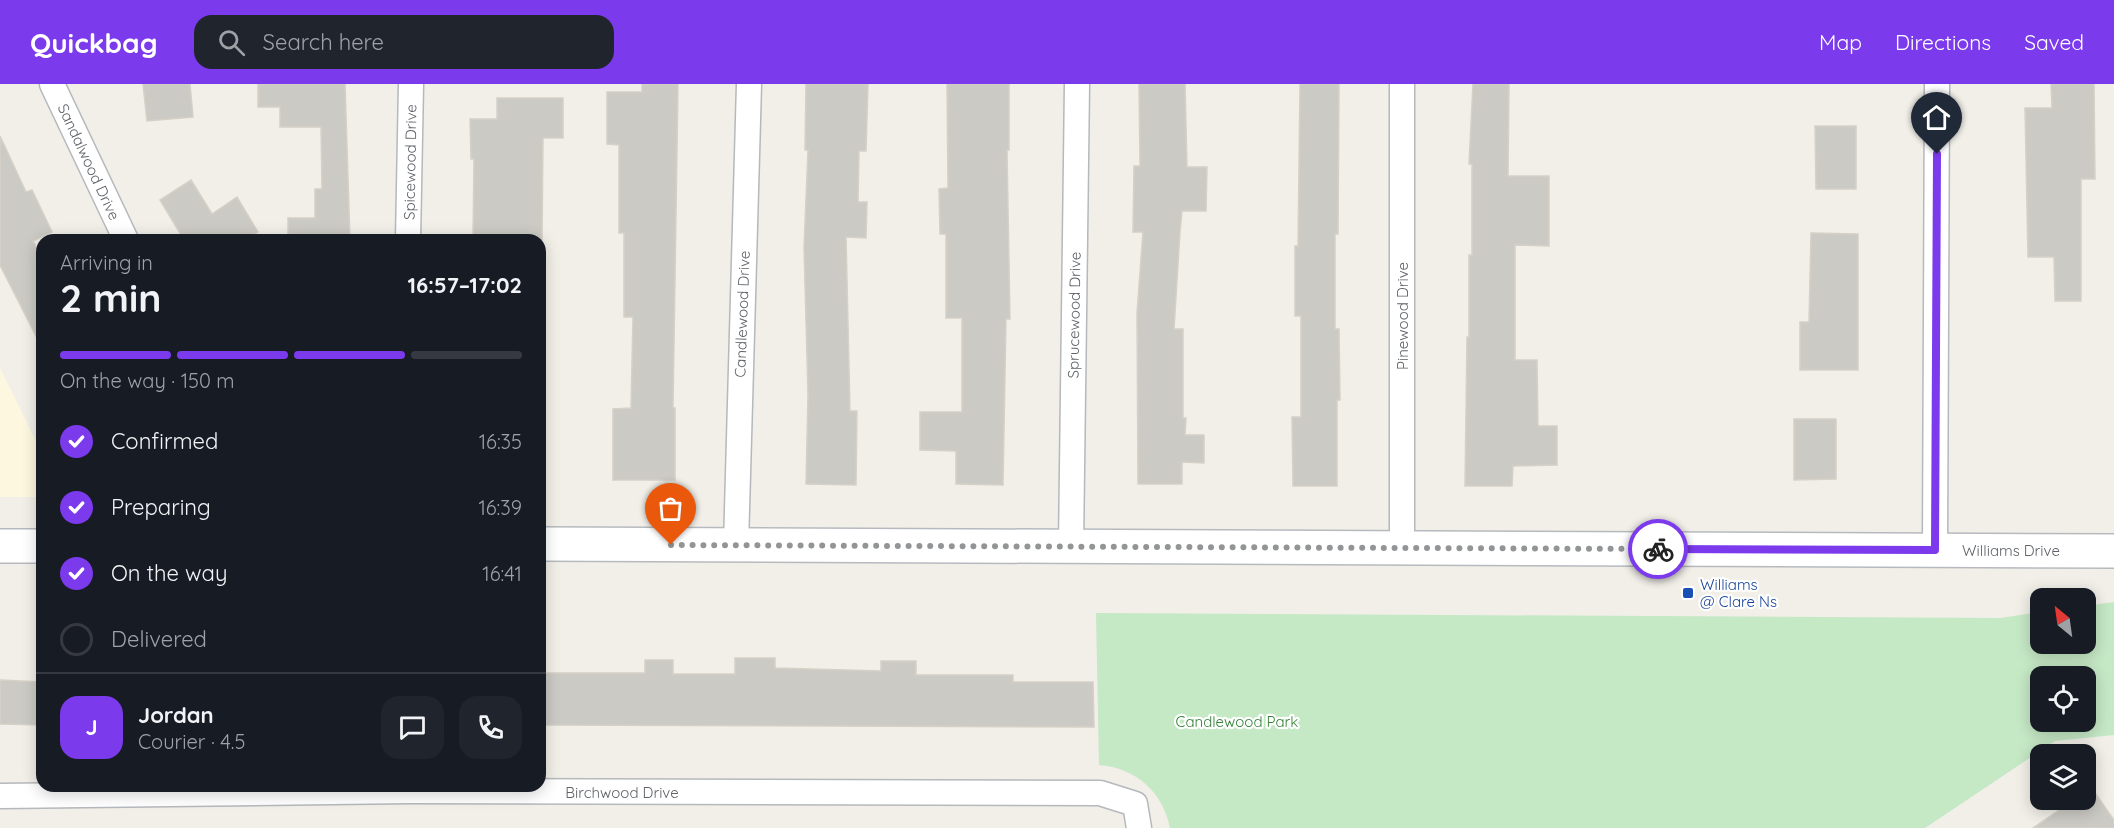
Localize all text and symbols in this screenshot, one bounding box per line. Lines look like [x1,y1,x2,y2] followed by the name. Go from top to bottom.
[194,15,614,69] search box
[30,25,158,60] text: Quickbag
[215,26,248,59] icon: search
[263,28,384,56] text: Search here
[1819,29,1862,55] text: Map
[1895,29,1991,55] text: Directions
[2024,29,2084,55] text: Saved
[1911,92,1962,154] pin
[54,101,124,223] street label: Sandalwood Drive
[1920,101,1953,134] icon: home
[399,104,421,220] street label: Spicewood Drive
[60,250,153,275] text: Arriving in
[730,250,754,378] street label: Candlewood Drive
[1063,251,1085,379] street label: Sprucewood Drive
[1393,262,1412,370] street label: Pinewood Drive
[407,271,522,299] text: 16:57–17:02
[60,273,162,322] text: 2 min
[60,368,235,393] text: On the way · 150 m
[60,425,93,458] icon: check
[111,427,218,455] text: Confirmed
[479,429,522,454] text: 16:35
[645,483,696,545] pin
[60,491,93,524] icon: check
[654,492,687,525] icon: bag
[111,493,211,521] text: Preparing
[478,495,522,520] text: 16:39
[1628,519,1688,579] courier
[1642,533,1675,566] icon: bike
[1962,541,2060,560] street label: Williams Drive
[60,557,93,590] icon: check
[111,559,227,587] text: On the way
[482,561,522,586] text: 16:41
[1700,575,1777,611] place label: Williams @ Clare Ns
[1681,586,1695,600] marker: Williams @ Clare Ns
[2030,588,2096,654] north arrow
[2030,588,2096,810] map controls
[111,625,207,653] text: Delivered
[2030,666,2096,732] button: locate
[381,696,444,759] button: chat
[459,696,522,759] button: phone
[138,701,214,729] text: Jordan
[1176,712,1298,731] park label: Candlewood Park
[85,713,98,741] text: J
[138,729,245,754] text: Courier · 4.5
[2030,744,2096,810] button: layers
[565,783,679,802] street label: Birchwood Drive

